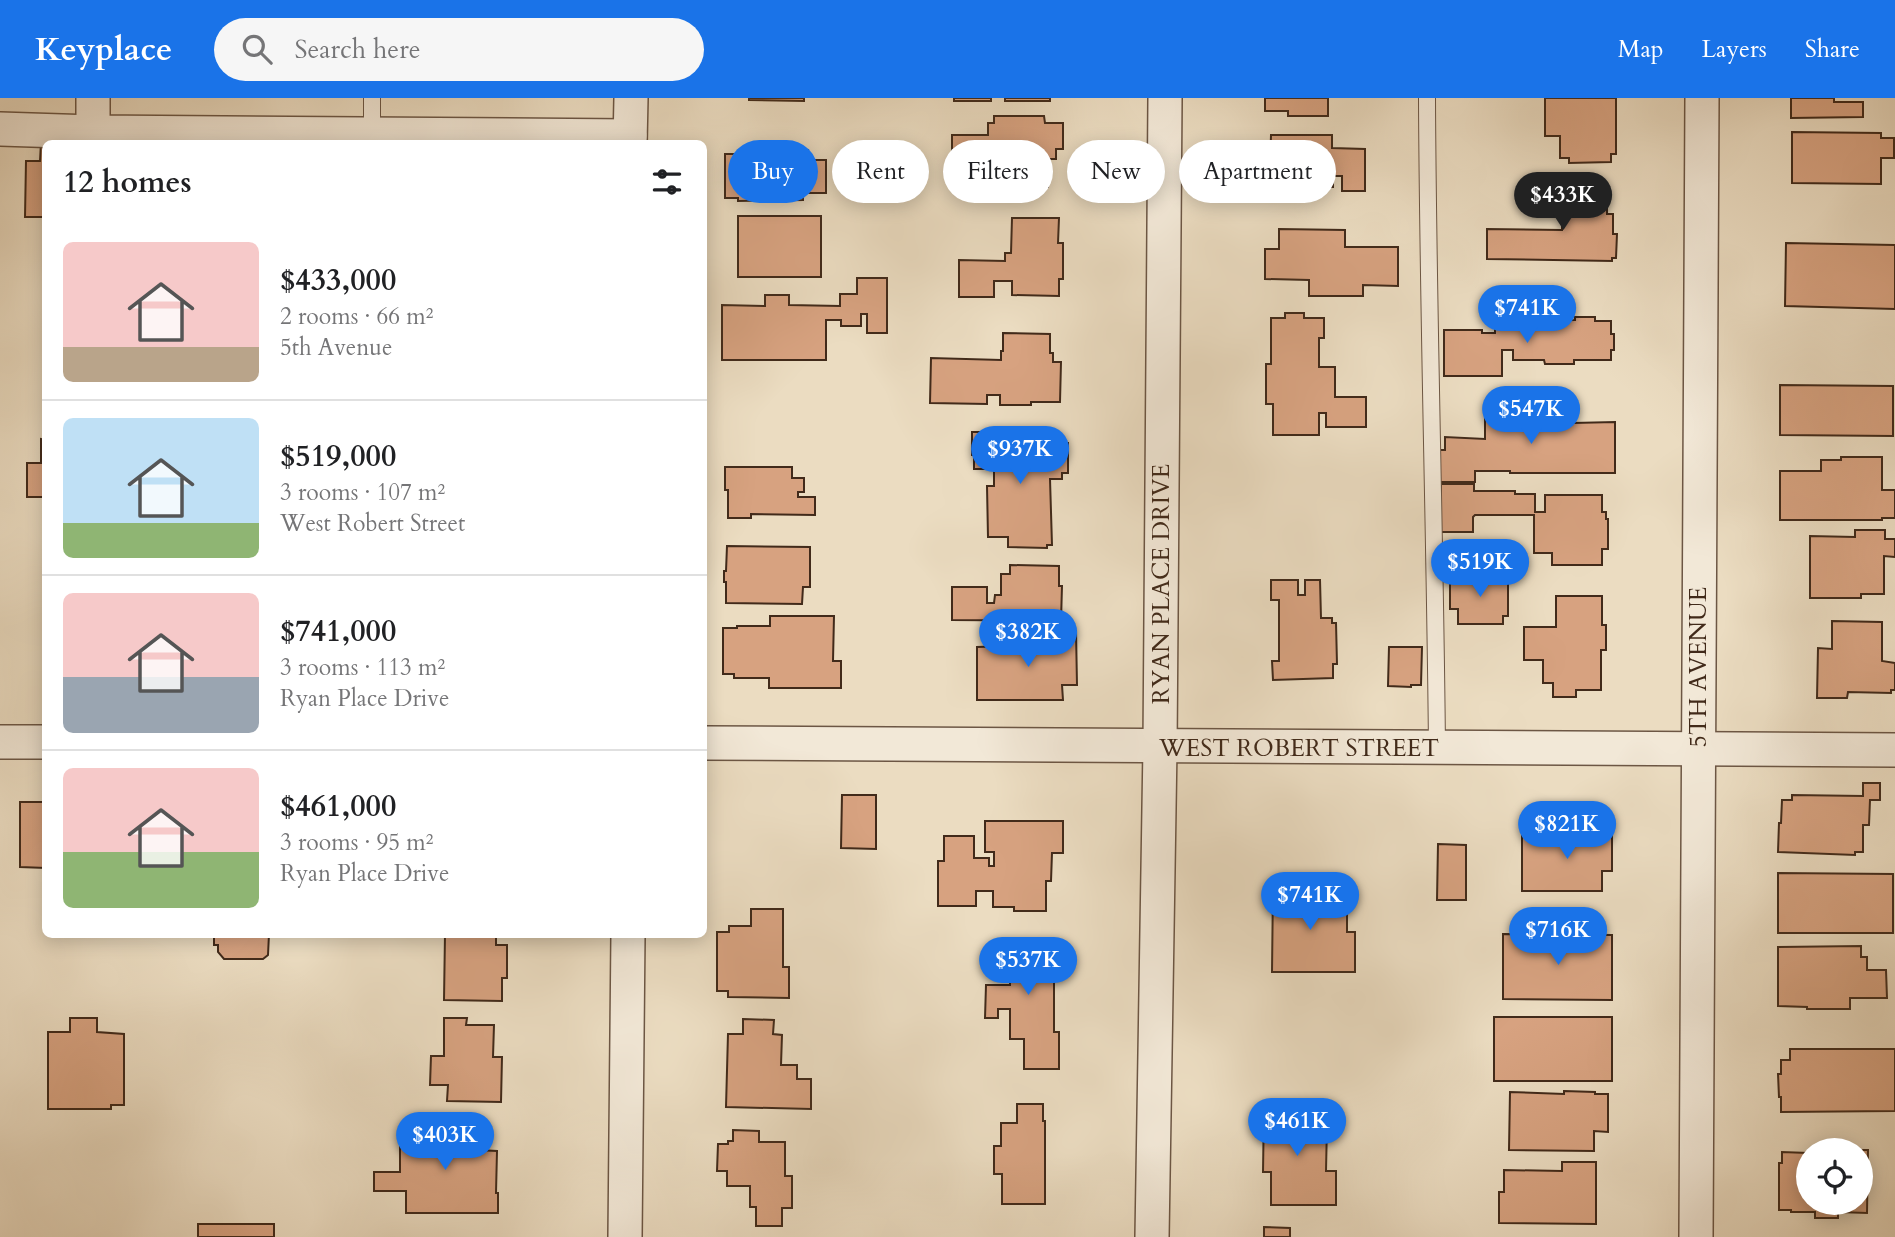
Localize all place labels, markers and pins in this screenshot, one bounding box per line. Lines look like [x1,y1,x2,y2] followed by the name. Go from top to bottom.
[1514,172,1612,232] pin: $433K
[1478,286,1576,345] pin: $741K
[1482,386,1580,446] pin: $547K
[971,426,1069,486] pin: $937K
[1431,540,1529,599] pin: $519K
[979,610,1077,669] pin: $382K
[1518,802,1616,861] pin: $821K
[1261,872,1359,932] pin: $741K
[1509,908,1607,967] pin: $716K
[979,937,1077,997] pin: $537K
[1248,1098,1346,1158] pin: $461K
[396,1112,494,1172] pin: $403K

